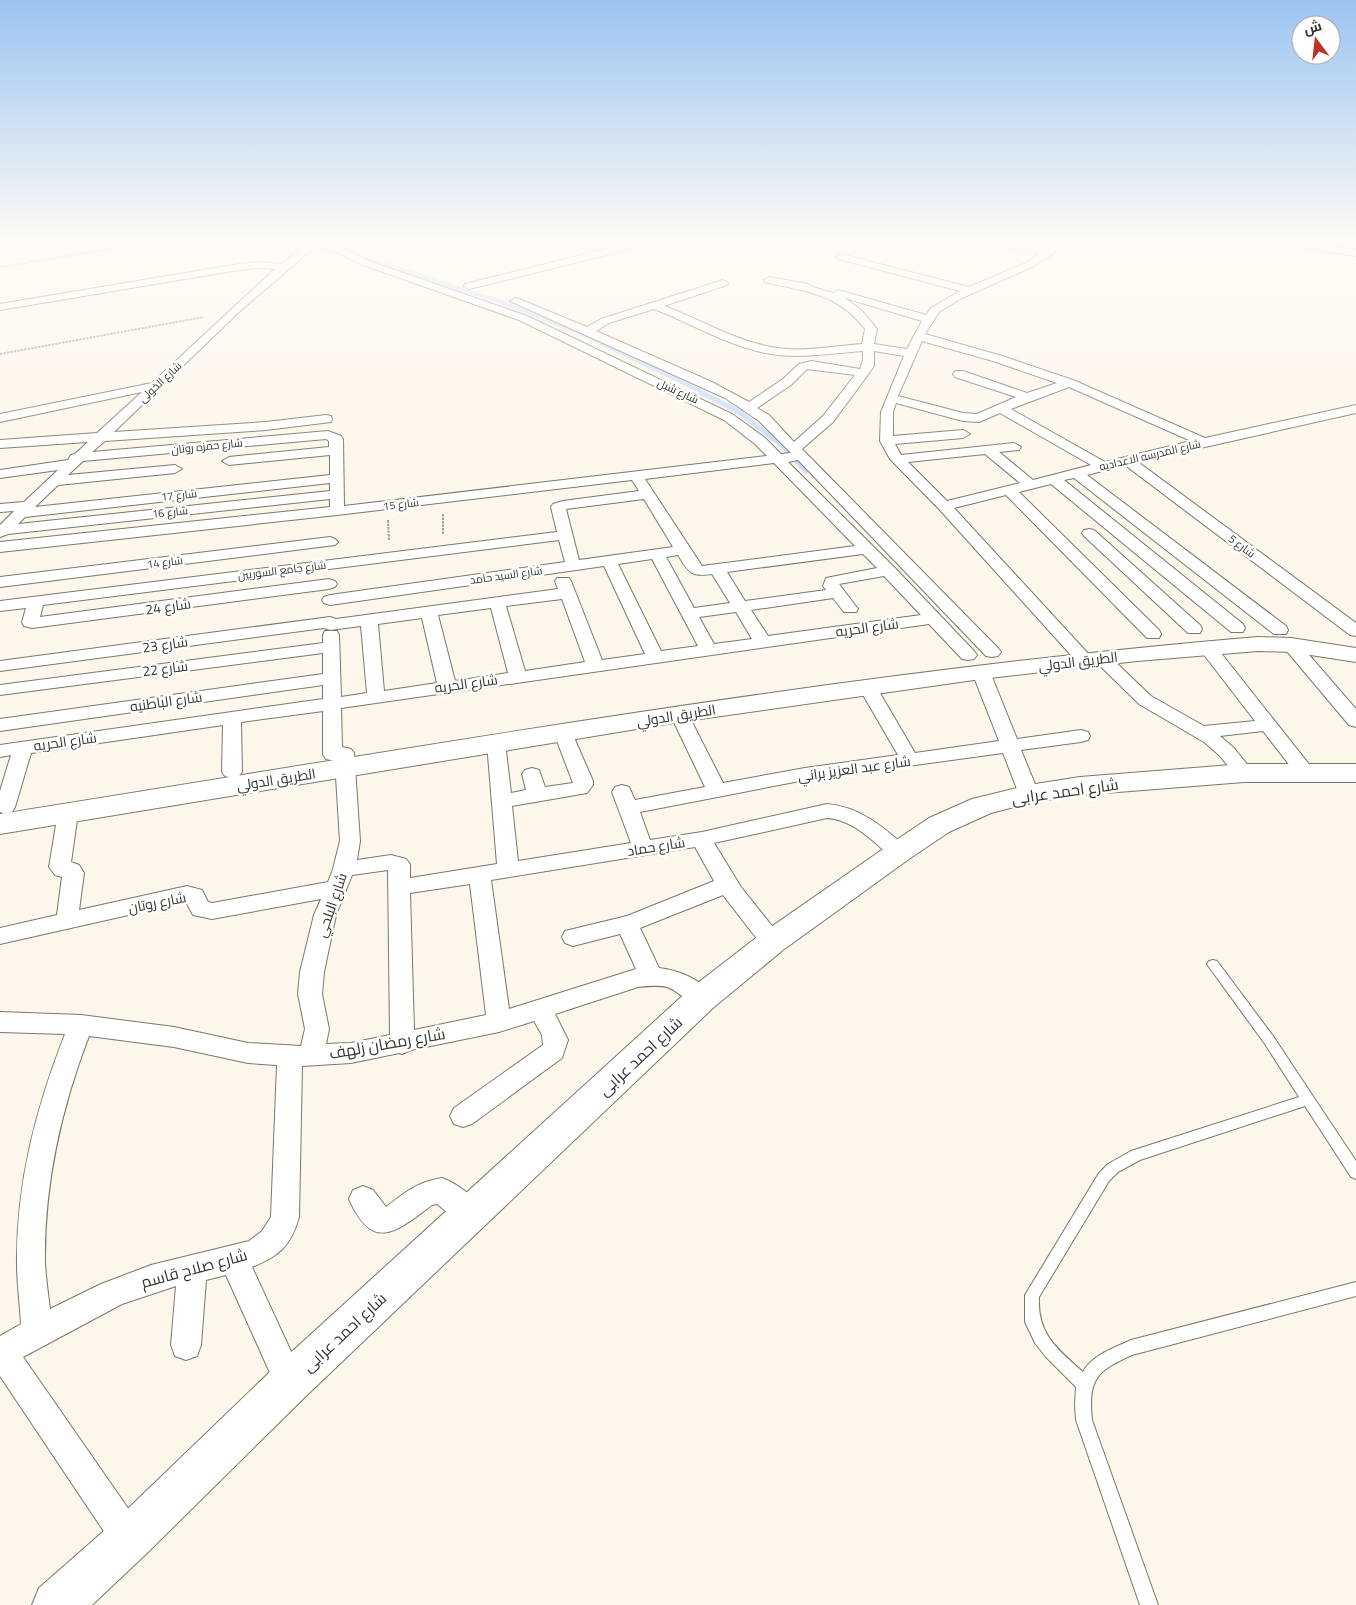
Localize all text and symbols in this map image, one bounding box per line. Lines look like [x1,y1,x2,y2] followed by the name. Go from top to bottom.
[1301,14,1324,39] text: ش
[1291,15,1341,65] north arrow
[135,358,185,406] street label: شارع الخولى
[655,375,701,407] street label: شارع شبل
[170,434,244,458] street label: شارع حمزه روتان
[1098,436,1202,474] street label: شارع المدرسه الاعداديه
[160,485,198,505] street label: شارع 17
[382,494,420,514] street label: شارع 15
[151,502,189,522] street label: شارع 16
[1225,531,1259,561] street label: شارع 5
[146,552,184,572] street label: شارع 14
[237,557,327,583] street label: شارع جامع السوريين
[469,562,543,588] street label: شارع السيد حامد
[144,592,192,620] street label: شارع 24
[834,612,900,642] street label: شارع الحريه
[141,630,189,658] street label: شارع 23
[1037,646,1119,678] street label: الطريق الدولي
[141,655,189,681] street label: شارع 22
[433,668,499,698] street label: شارع الحريه
[128,686,204,716] street label: شارع الباطنيه
[635,698,717,734] street label: الطريق الدولي
[32,726,98,756] street label: شارع الحريه
[796,750,912,788] street label: شارع عبد العزيز براني
[235,762,317,798] street label: الطريق الدولي
[1010,772,1120,810] street label: شارع احمد عرابى
[626,831,686,861] street label: شارع حماد
[310,870,354,941] street label: شارع البلحي
[126,886,188,918] street label: شارع روتان
[592,1011,688,1101] street label: شارع احمد عرابى
[327,1021,447,1065] street label: شارع رمضان زلهف
[138,1242,250,1294] street label: شارع صلاح قاسم
[296,1287,392,1377] street label: شارع احمد عرابى

